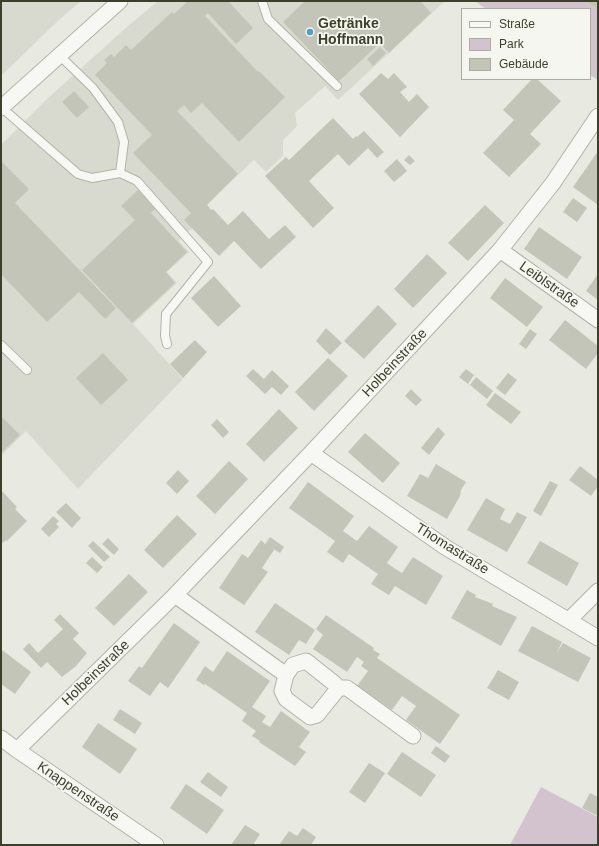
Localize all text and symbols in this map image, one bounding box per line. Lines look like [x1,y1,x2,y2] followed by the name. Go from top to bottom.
[461,8,591,80] legend
[318,16,383,48] place label: Getränke Hoffmann
[499,17,535,31] text: Straße
[305,27,315,37] marker: Getränke Hoffmann
[499,37,524,51] text: Park
[499,57,548,71] text: Gebäude
[516,258,582,312] street label: Leiblstraße
[359,325,431,401] street label: Holbeinstraße
[412,520,492,578] street label: Thomastraße
[59,637,133,709] street label: Holbeinstraße
[34,758,122,826] street label: Knappenstraße

